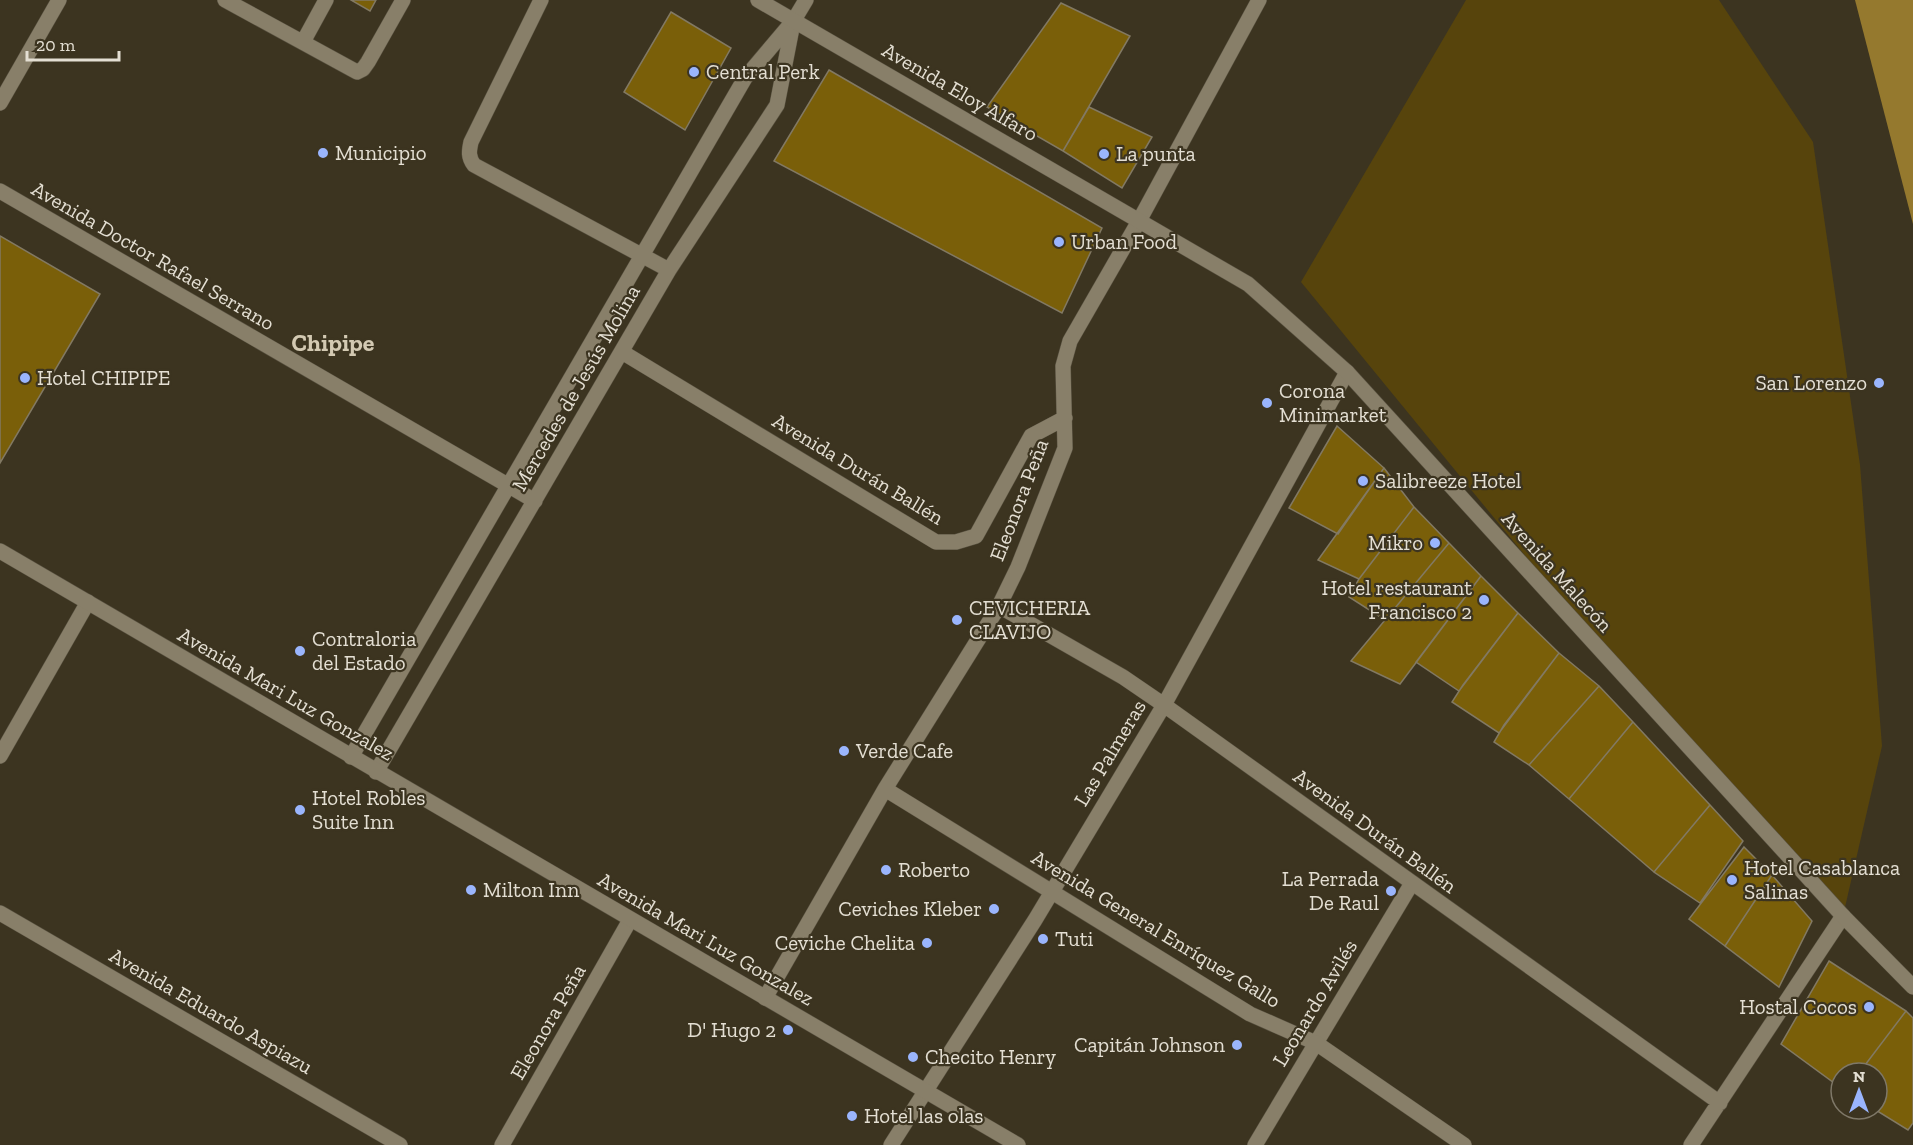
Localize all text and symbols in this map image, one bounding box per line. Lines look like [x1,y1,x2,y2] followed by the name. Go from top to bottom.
[27,24,118,62] scale bar
[36,34,76,56] text: 20 m
[878,37,1043,146] street label: Avenida Eloy Alfaro
[706,59,820,84] place label: Central Perk
[687,65,701,79] marker: Central Perk
[335,140,427,165] place label: Municipio
[1116,141,1196,166] place label: La punta
[316,146,330,160] marker: Municipio
[1097,147,1111,161] marker: La punta
[27,176,279,335] street label: Avenida Doctor Rafael Serrano
[1071,229,1177,254] place label: Urban Food
[1052,235,1066,249] marker: Urban Food
[506,280,645,495] street label: Mercedes de Jesús Molina
[292,328,375,357] district label: Chipipe
[37,365,170,390] place label: Hotel CHIPIPE
[1755,370,1867,395] place label: San Lorenzo
[18,371,32,385] marker: Hotel CHIPIPE
[1872,376,1886,390] marker: San Lorenzo
[1279,378,1387,427] place label: Corona Minimarket
[1260,396,1274,410] marker: Corona Minimarket
[768,408,948,530] street label: Avenida Durán Ballén
[984,435,1053,564] street label: Eleonora Peña
[1375,468,1522,493] place label: Salibreeze Hotel
[1356,474,1370,488] marker: Salibreeze Hotel
[1497,506,1618,637] street label: Avenida Malecón
[1368,530,1423,555] place label: Mikro
[1428,536,1442,550] marker: Mikro
[1321,575,1472,624] place label: Hotel restaurant Francisco 2
[1477,593,1491,607] marker: Hotel restaurant Francisco 2
[969,595,1091,644] place label: CEVICHERIA CLAVIJO
[950,613,964,627] marker: CEVICHERIA CLAVIJO
[174,621,399,766] street label: Avenida Mari Luz Gonzalez
[312,626,416,675] place label: Contraloria del Estado
[293,644,307,658] marker: Contraloria del Estado
[1068,695,1151,810] street label: Las Palmeras
[855,738,953,763] place label: Verde Cafe
[837,744,851,758] marker: Verde Cafe
[1289,763,1462,898] street label: Avenida Durán Ballén
[312,785,426,834] place label: Hotel Robles Suite Inn
[293,803,307,817] marker: Hotel Robles Suite Inn
[1027,844,1285,1013] street label: Avenida General Enríquez Gallo
[1744,855,1900,904] place label: Hotel Casablanca Salinas
[898,857,970,882] place label: Roberto
[879,863,893,877] marker: Roberto
[594,866,819,1011] street label: Avenida Mari Luz Gonzalez
[1282,866,1379,915] place label: La Perrada De Raul
[1725,873,1739,887] marker: Hotel Casablanca Salinas
[483,877,579,902] place label: Milton Inn
[464,883,478,897] marker: Milton Inn
[1384,884,1398,898] marker: La Perrada De Raul
[838,896,982,921] place label: Ceviches Kleber
[987,902,1001,916] marker: Ceviches Kleber
[1055,926,1094,951] place label: Tuti
[775,930,915,955] place label: Ceviche Chelita
[1036,932,1050,946] marker: Tuti
[1267,935,1362,1071] street label: Leonardo Avilés
[920,936,934,950] marker: Ceviche Chelita
[105,942,317,1079] street label: Avenida Eduardo Aspiazu
[505,960,591,1084] street label: Eleonora Peña
[1739,994,1857,1019] place label: Hostal Cocos
[1862,1000,1876,1014] marker: Hostal Cocos
[687,1017,776,1042] place label: D' Hugo 2
[781,1023,795,1037] marker: D' Hugo 2
[1074,1032,1225,1057] place label: Capitán Johnson
[1230,1038,1244,1052] marker: Capitán Johnson
[925,1044,1056,1069] place label: Checito Henry
[906,1050,920,1064] marker: Checito Henry
[1829,1061,1889,1121] north arrow
[1853,1067,1865,1086] text: N
[864,1103,984,1128] place label: Hotel las olas
[845,1109,859,1123] marker: Hotel las olas

